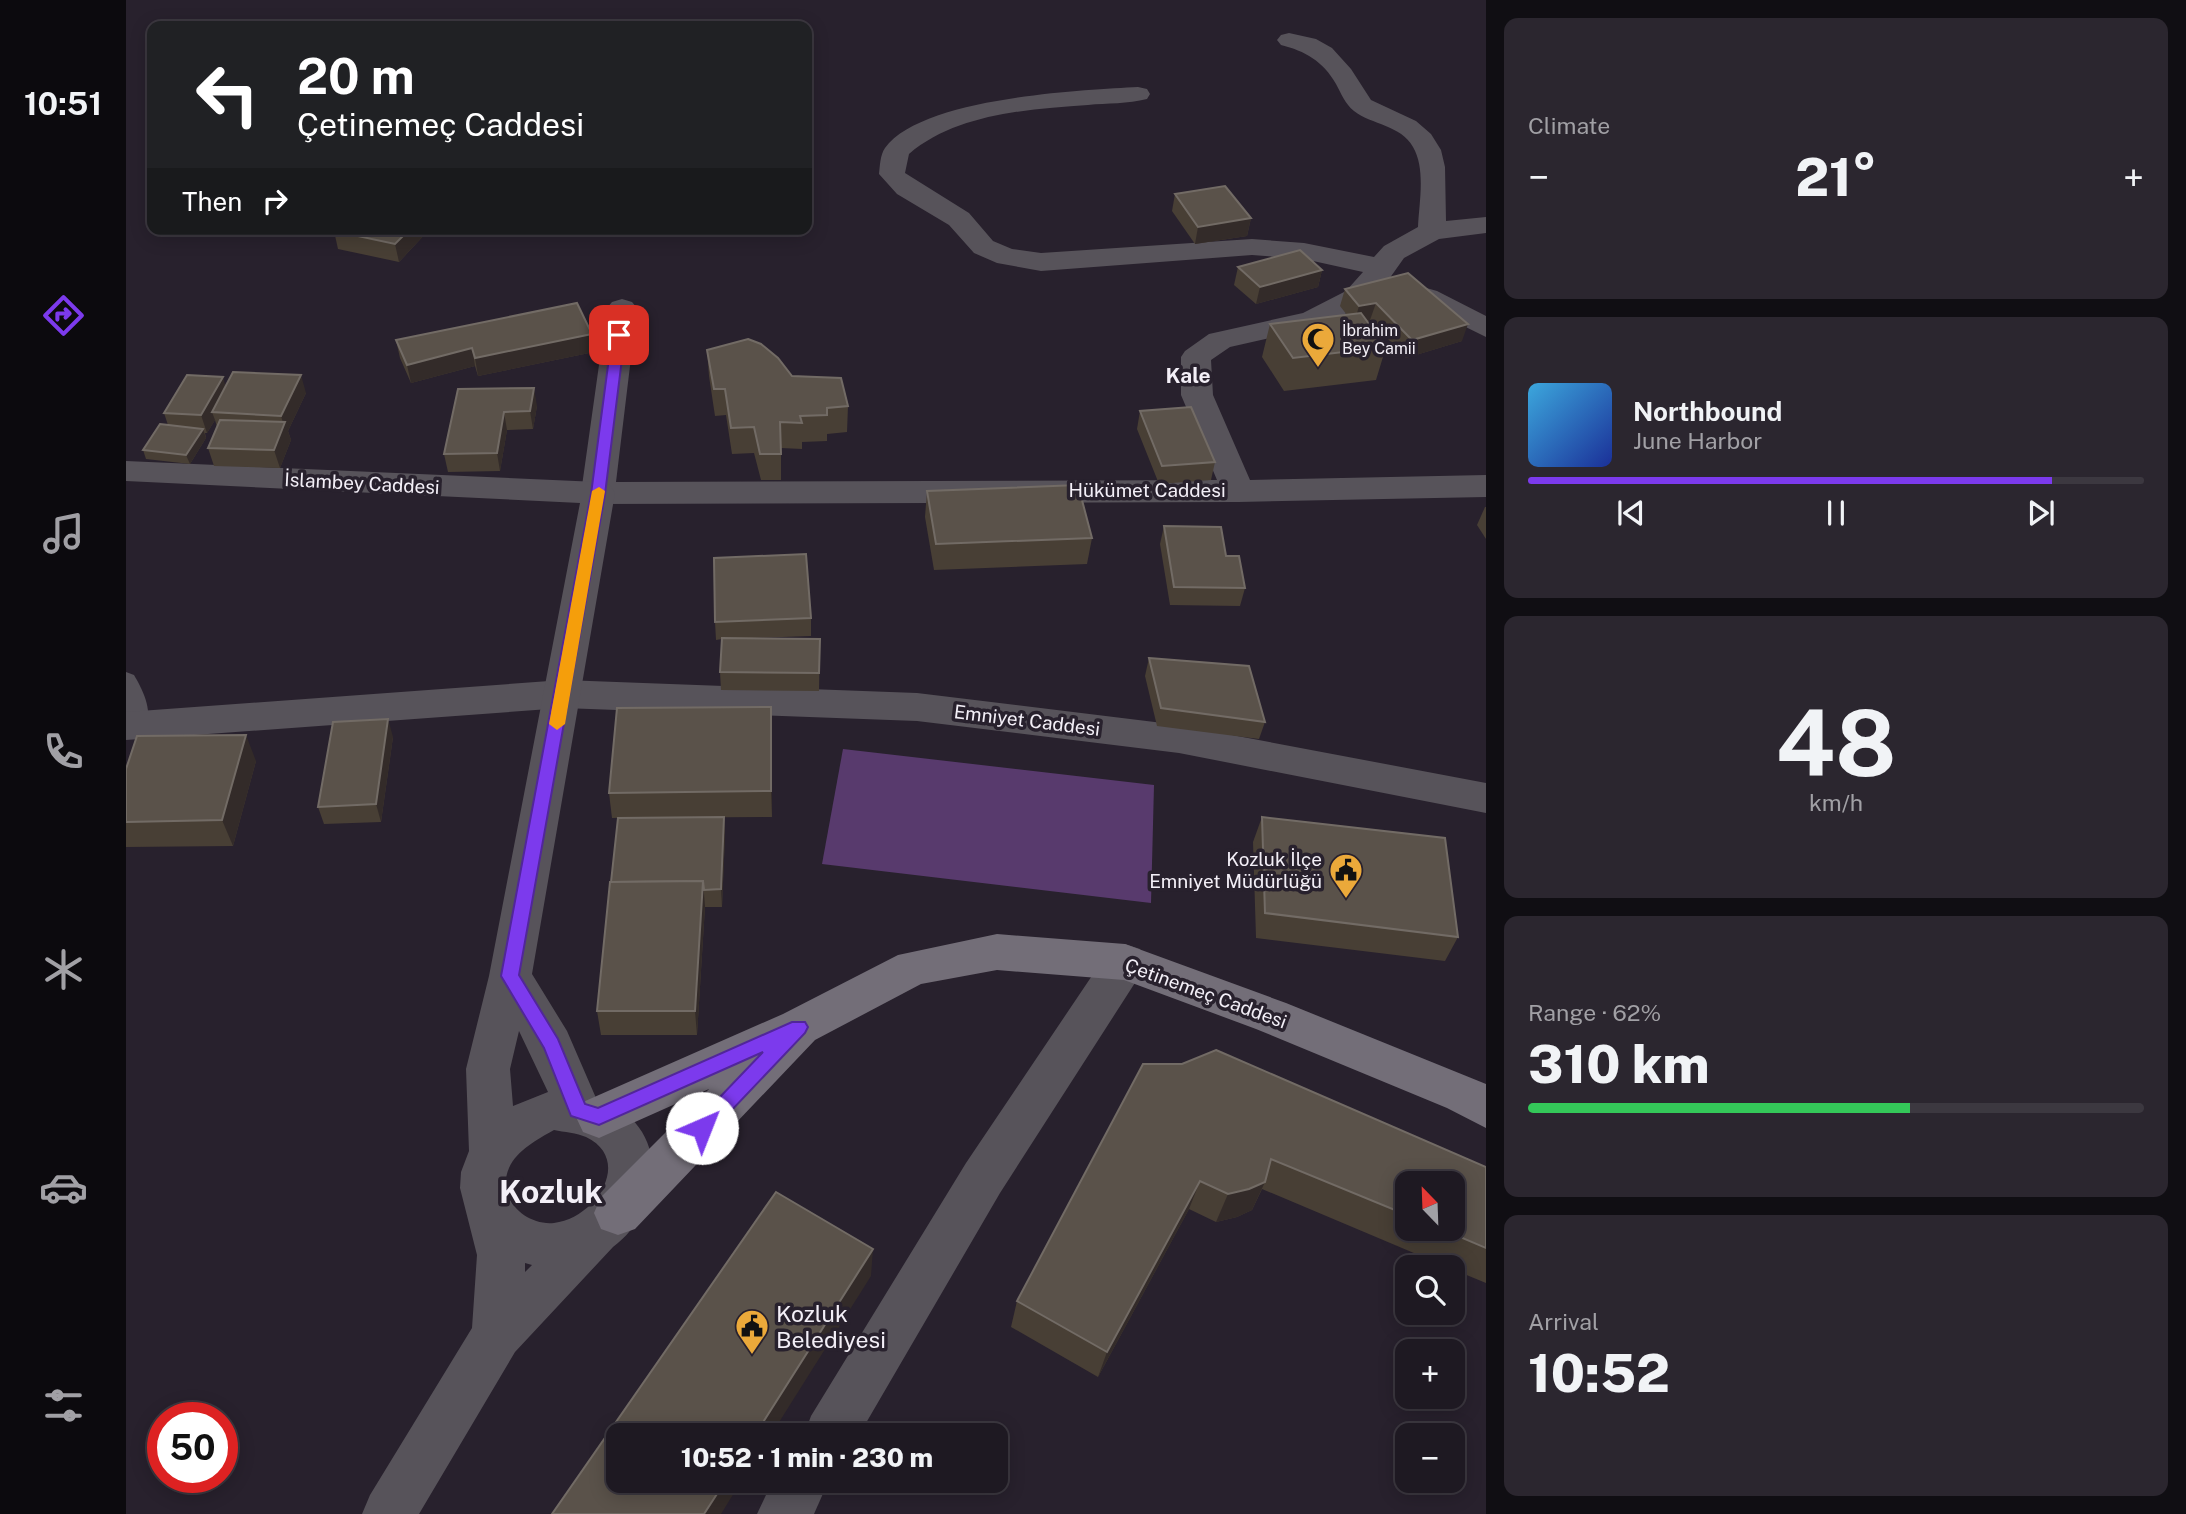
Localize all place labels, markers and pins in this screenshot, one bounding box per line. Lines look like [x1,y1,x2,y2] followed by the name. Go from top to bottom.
[589,305,649,365] pin
[1299,320,1337,369] mosque icon: İbrahim Bey Camii
[1342,320,1416,358] place label: İbrahim Bey Camii
[1149,848,1322,892] place label: Kozluk İlçe Emniyet Müdürlüğü
[1327,851,1365,900] public building icon: Kozluk İlçe Emniyet Müdürlüğü
[776,1300,886,1353] place label: Kozluk Belediyesi
[733,1307,771,1356] public building icon: Kozluk Belediyesi

